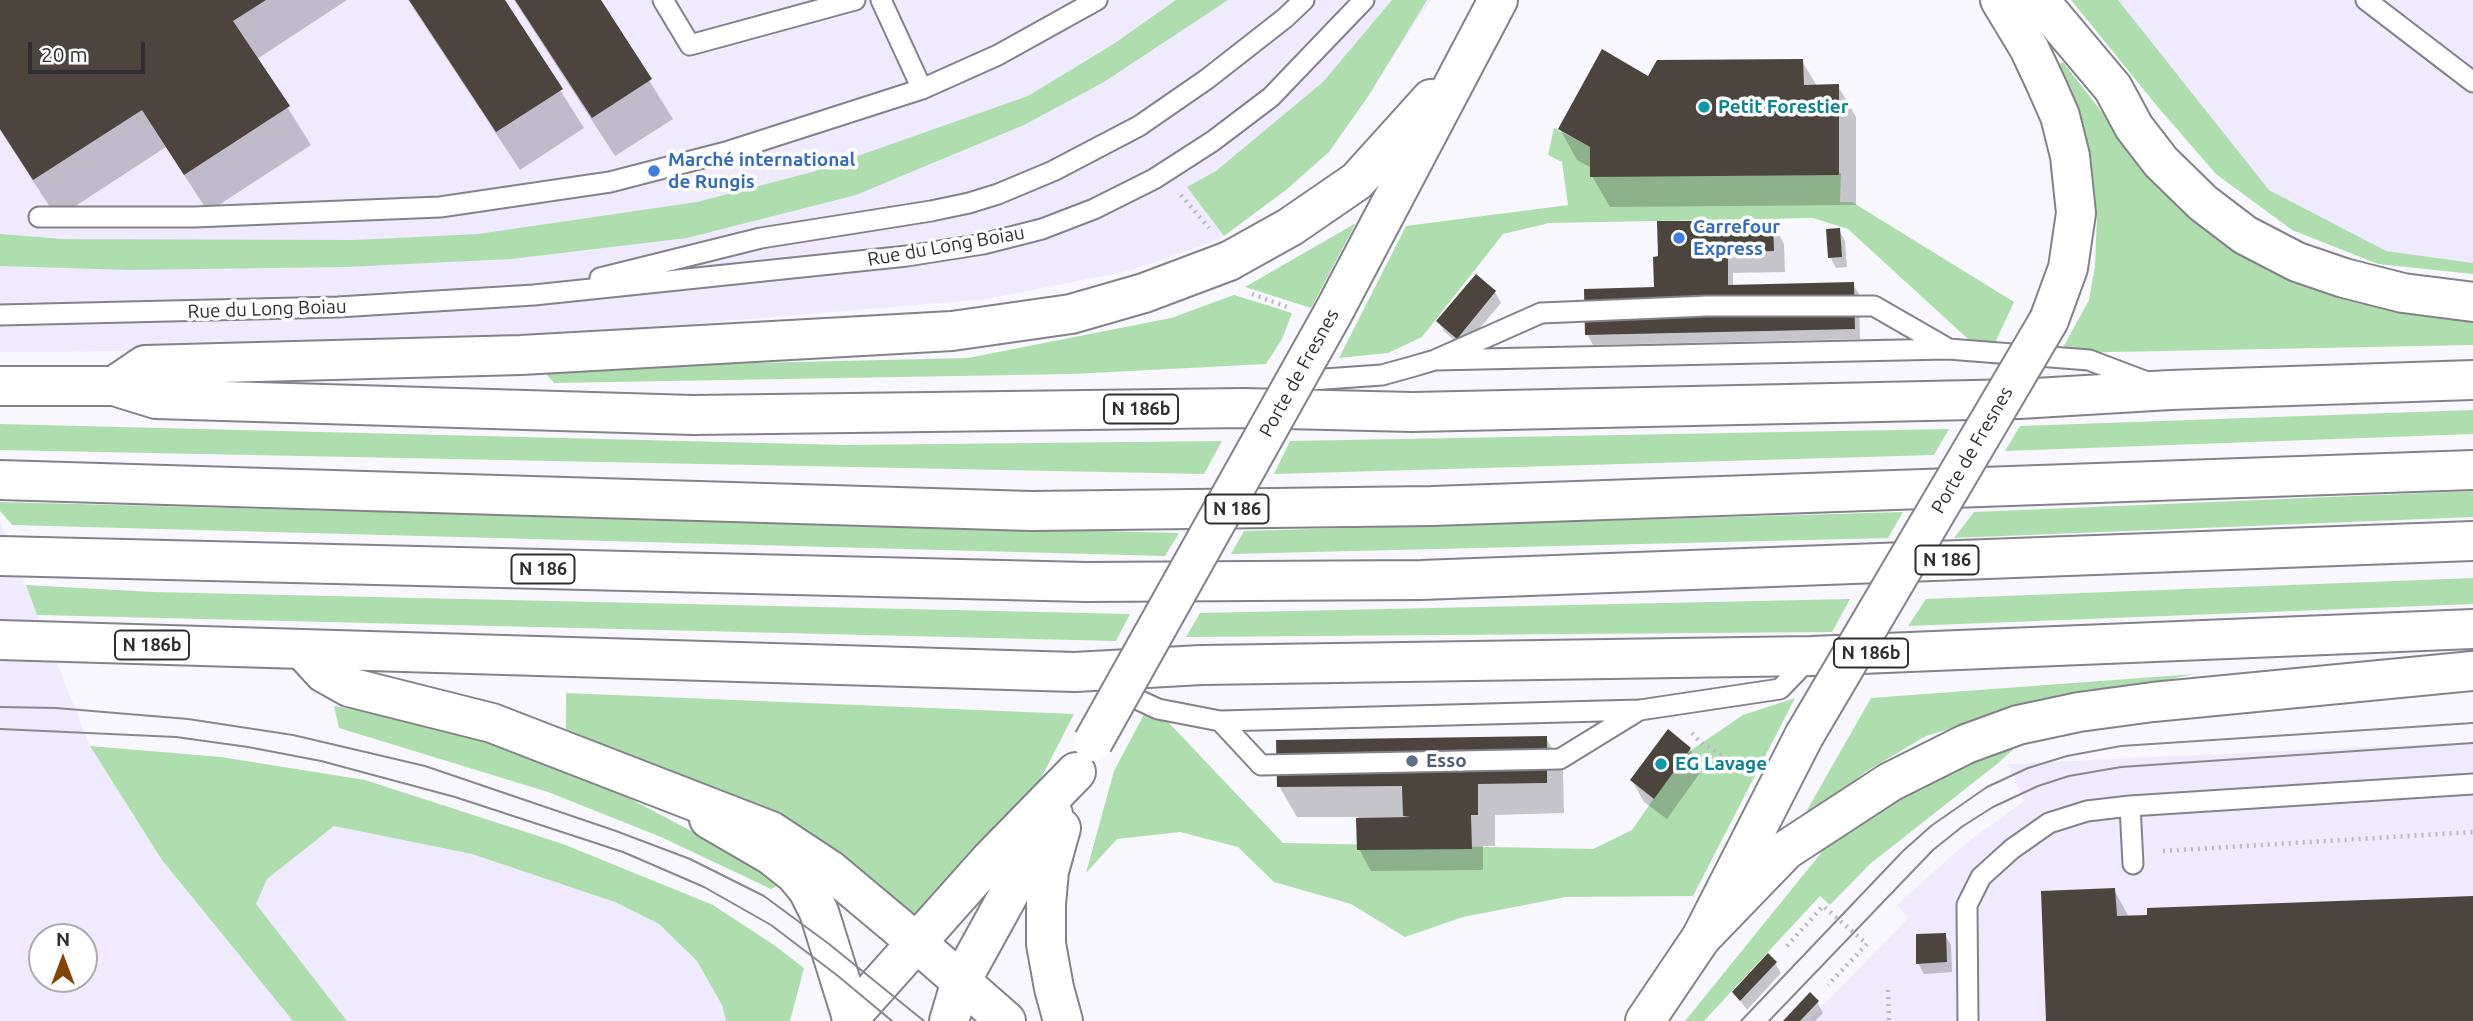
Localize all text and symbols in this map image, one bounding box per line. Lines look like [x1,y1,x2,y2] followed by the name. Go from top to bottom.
[32,28,149,72] scale bar
[41,42,88,66] text: 20 m
[1718,96,1849,118] place label: Petit Forestier
[1696,99,1712,115] marker: Petit Forestier
[668,149,855,193] place label: Marché international de Rungis
[646,163,662,179] marker: Marché international de Rungis
[1693,216,1780,260] place label: Carrefour Express
[866,221,1026,271] street label: Rue du Long Boiau
[1671,230,1687,246] marker: Carrefour Express
[187,295,347,323] street label: Rue du Long Boiau
[1254,305,1344,441] street label: Porte de Fresnes
[1926,382,2018,518] street label: Porte de Fresnes
[1104,394,1178,424] road number: N 186b
[1206,494,1268,524] road number: N 186
[1916,546,1979,574] road number: N 186
[512,554,574,584] road number: N 186
[115,630,189,660] road number: N 186b
[1834,638,1908,668] road number: N 186b
[1426,750,1467,772] place label: Esso
[1404,753,1420,769] marker: Esso
[1675,753,1767,775] place label: EG Lavage
[1653,756,1669,772] marker: EG Lavage
[28,923,98,993] north arrow
[56,928,70,950] text: N

